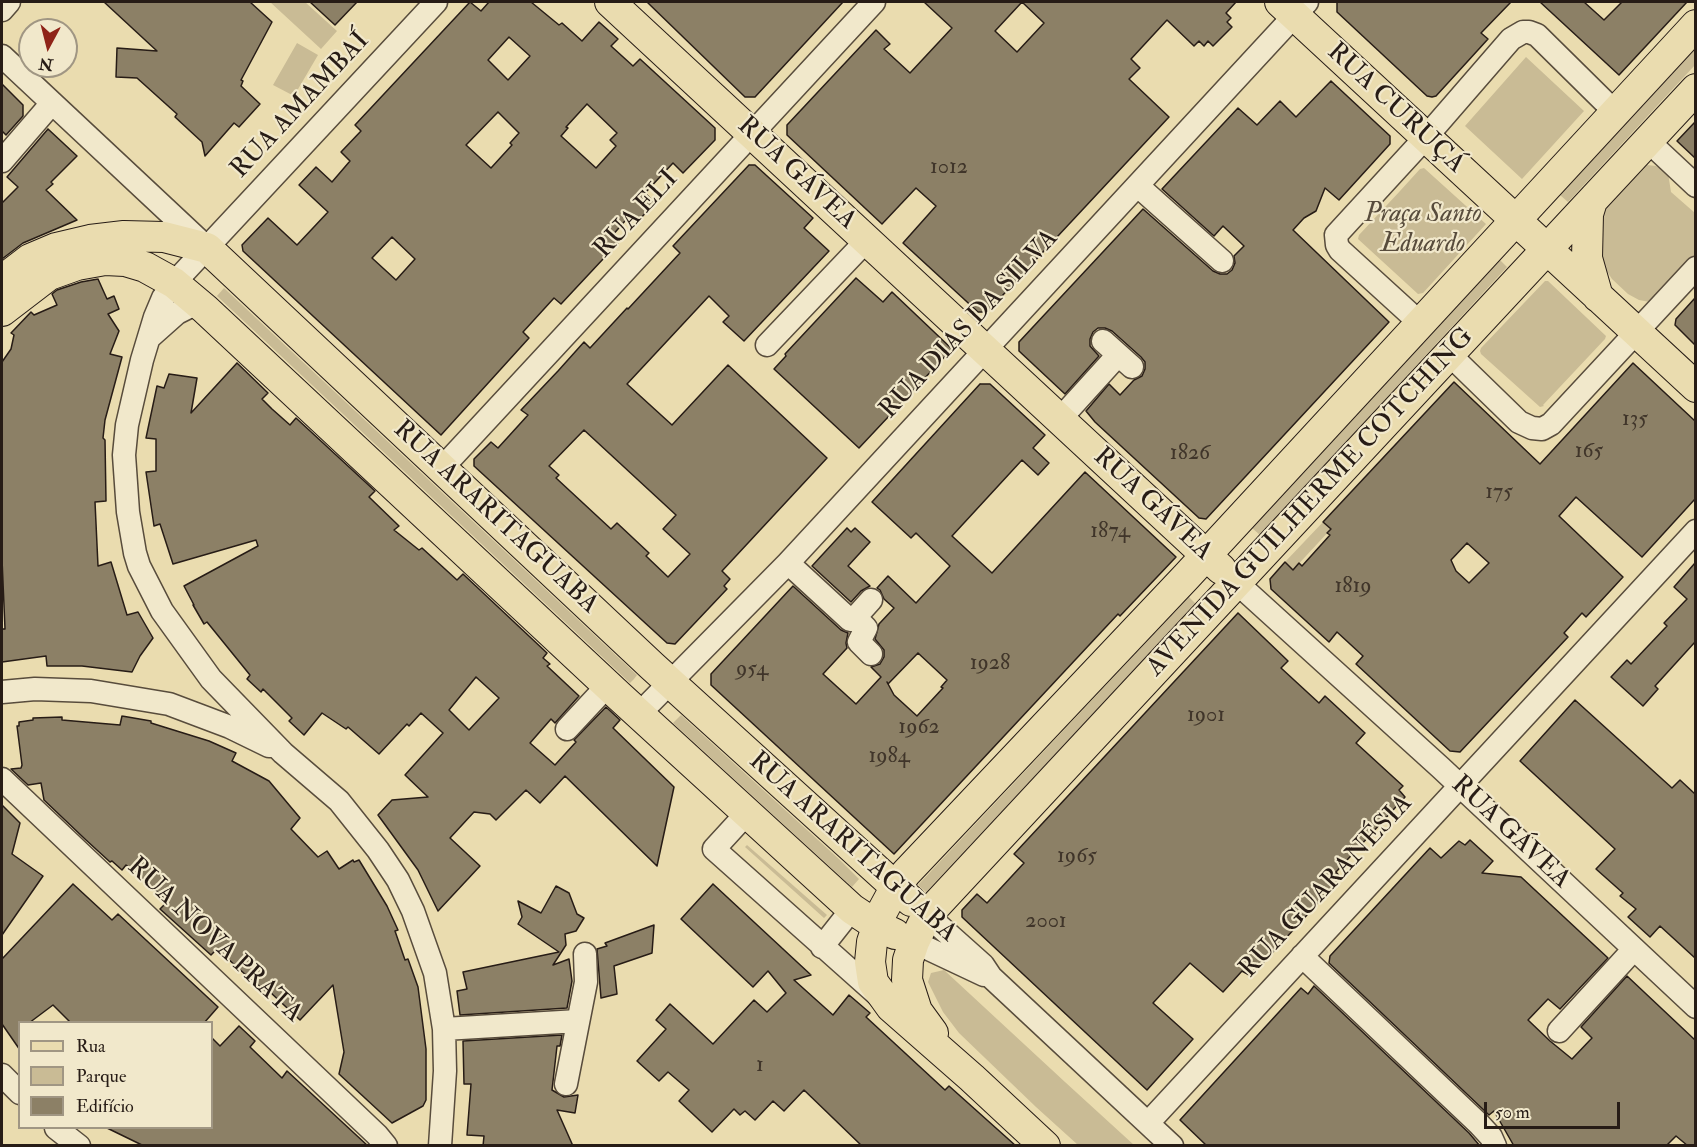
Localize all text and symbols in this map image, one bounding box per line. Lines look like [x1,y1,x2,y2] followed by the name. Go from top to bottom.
[18,18,78,78] north arrow
[225,26,377,186] street label: RUA AMAMBAÍ
[1320,37,1470,181] street label: RUA CURUÇÁ
[38,53,54,75] text: N
[730,111,862,237] street label: RUA GÁVEA
[930,155,968,181] house number: 1012
[588,164,686,266] street label: RUA ELI
[1364,199,1482,260] park label: Praça Santo Eduardo
[874,224,1066,426] street label: RUA DIAS DA SILVA
[1141,322,1481,684] street label: AVENIDA GUILHERME COTCHING
[1622,407,1648,433] house number: 135
[386,415,604,621] street label: RUA ARARITAGUABA
[1575,439,1603,465] house number: 165
[1170,441,1210,467] house number: 1826
[1086,442,1218,568] street label: RUA GÁVEA
[1485,480,1513,506] house number: 175
[1090,519,1130,545] house number: 1874
[1334,574,1372,600] house number: 1819
[970,651,1010,677] house number: 1928
[736,657,768,683] house number: 954
[1187,703,1225,729] house number: 1901
[898,715,940,741] house number: 1962
[868,744,910,770] house number: 1984
[741,746,963,950] street label: RUA ARARITAGUABA
[1444,770,1576,896] street label: RUA GÁVEA
[1234,789,1420,985] street label: RUA GUARANÉSIA
[1057,844,1097,870] house number: 1965
[120,852,308,1030] street label: RUA NOVA PRATA
[1025,909,1067,935] house number: 2001
[18,1021,213,1129] legend
[76,1035,105,1058] text: Rua
[756,1053,764,1079] house number: 1
[76,1065,126,1088] text: Parque
[1487,1090,1624,1128] scale bar
[76,1095,134,1118] text: Edifício
[1495,1101,1530,1124] text: 50 m

